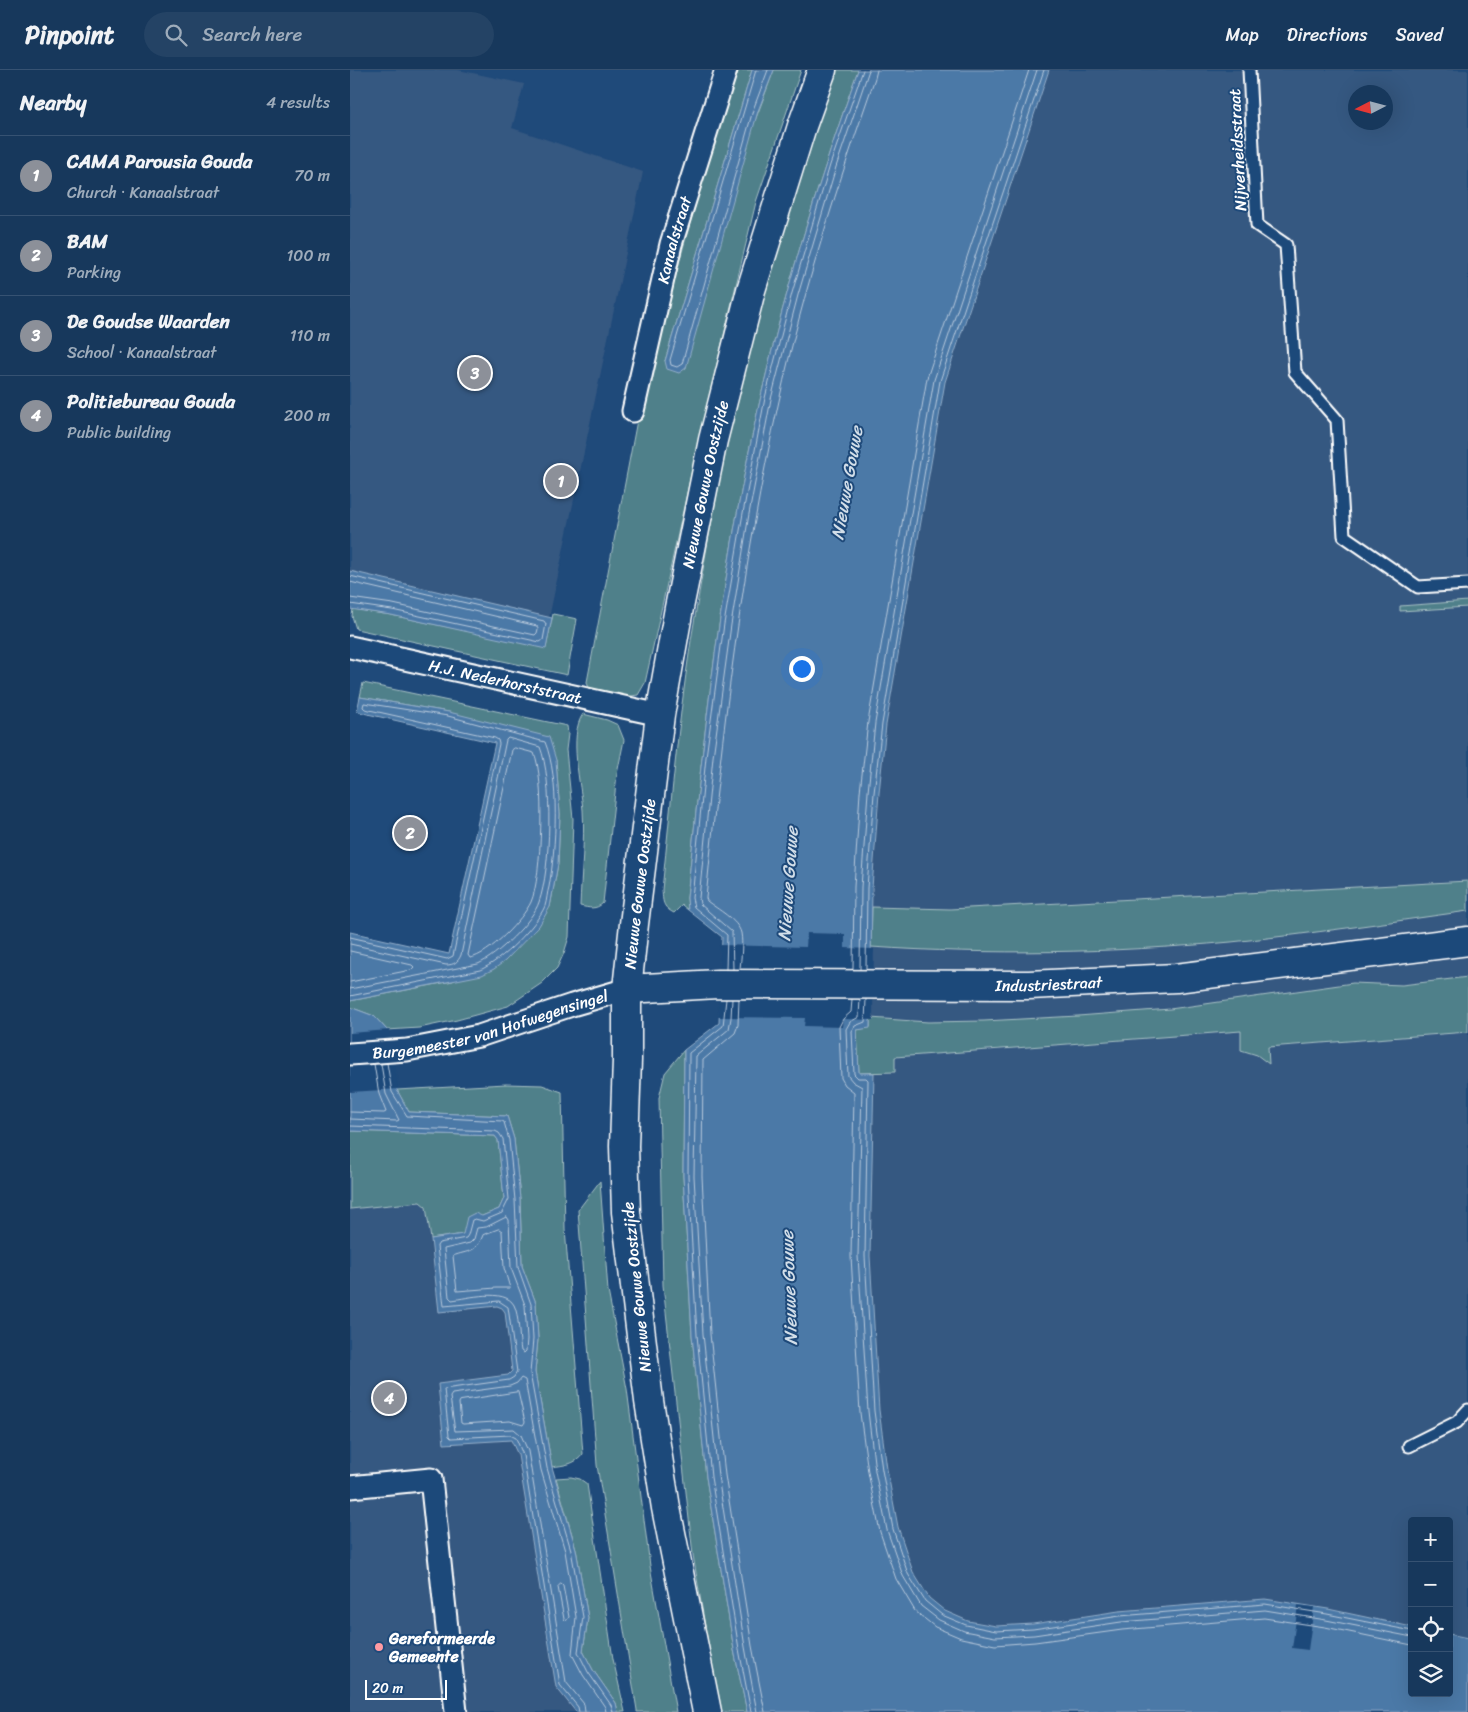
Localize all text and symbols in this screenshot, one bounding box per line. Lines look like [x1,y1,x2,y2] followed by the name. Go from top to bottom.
[144,12,494,57] search box
[25,14,114,56] text: Pinpoint
[202,18,302,51] text: Search here
[1226,19,1259,51] text: Map
[1287,19,1368,51] text: Directions
[1396,19,1443,51] text: Saved
[162,21,190,49] icon: search
[20,84,86,122] text: Nearby
[1348,85,1393,130] north arrow
[266,88,330,117] text: 4 results
[1220,88,1255,212] street label: Nijverheidsstraat
[67,145,252,178] text: CAMA Parousia Gouda
[33,161,39,190] text: 1
[294,161,330,190] text: 70 m
[67,178,219,207] text: Church · Kanaalstraat
[648,192,700,286] street label: Kanaalstraat
[67,225,108,258] text: BAM
[31,241,41,270] text: 2
[286,241,330,270] text: 100 m
[67,258,121,287] text: Parking
[67,305,230,338] text: De Goudse Waarden
[32,321,40,350] text: 3
[290,321,330,350] text: 110 m
[67,338,216,367] text: School · Kanaalstraat
[459,354,491,392] pin: 3
[67,385,235,418] text: Politiebureau Gouda
[673,397,738,571] street label: Nieuwe Gouwe Oostzijde
[31,401,41,430] text: 4
[284,401,330,430] text: 200 m
[67,418,171,447] text: Public building
[821,422,873,542] water label: Nieuwe Gouwe
[545,462,577,500] pin: 1
[426,651,585,712] street label: H.J. Nederhorststraat
[789,656,815,682] your location
[615,797,664,970] street label: Nieuwe Gouwe Oostzijde
[394,814,426,852] pin: 2
[768,824,808,942] water label: Nieuwe Gouwe
[994,968,1103,1000] street label: Industriestraat
[371,981,612,1067] street label: Burgemeester van Hofwegensingel
[613,1200,660,1374] street label: Nieuwe Gouwe Oostzijde
[771,1229,807,1346] water label: Nieuwe Gouwe
[373,1379,405,1417] pin: 4
[1408,1517,1453,1697] map controls
[1408,1517,1453,1562] button: +
[1408,1562,1453,1607] button: −
[1408,1607,1453,1652] button: locate
[388,1624,495,1671] place label: Gereformeerde Gemeente
[373,1641,385,1653] marker: Gereformeerde Gemeente
[1408,1652,1453,1697] button: layers
[372,1676,403,1701] text: 20 m
[365,1677,448,1700] scale bar

